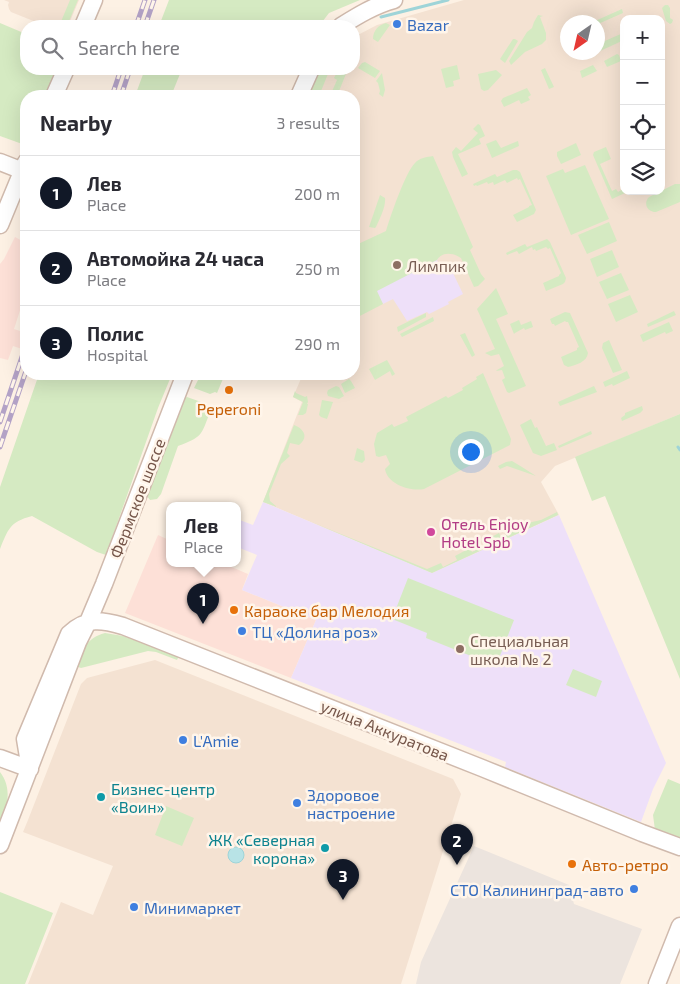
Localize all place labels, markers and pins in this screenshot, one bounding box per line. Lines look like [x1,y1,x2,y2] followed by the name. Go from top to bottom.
[407,15,450,34] place label: Bazar
[391,18,403,30] marker: Bazar
[407,256,466,275] place label: Лимпик
[391,259,403,271] marker: Лимпик
[223,384,235,396] marker: Peperoni
[197,399,261,418] place label: Peperoni
[441,514,529,551] place label: Отель Enjoy Hotel Spb
[425,526,437,538] marker: Отель Enjoy Hotel Spb
[187,583,219,624] pin: 1
[244,601,409,620] place label: Караоке бар Мелодия
[228,604,240,616] marker: Караоке бар Мелодия
[252,622,378,641] place label: ТЦ «Долина роз»
[236,625,248,637] marker: ТЦ «Долина роз»
[470,631,569,668] place label: Специальная школа № 2
[454,643,466,655] marker: Специальная школа № 2
[193,731,239,750] place label: L'Amie
[177,734,189,746] marker: L'Amie
[111,779,215,816] place label: Бизнес-центр «Воин»
[307,785,395,822] place label: Здоровое настроение
[95,791,107,803] marker: Бизнес-центр «Воин»
[291,797,303,809] marker: Здоровое настроение
[441,824,473,865] pin: 2
[208,830,315,867] place label: ЖК «Северная корона»
[319,842,331,854] marker: ЖК «Северная корона»
[582,855,669,874] place label: Авто-ретро
[566,858,578,870] marker: Авто-ретро
[327,859,359,900] pin: 3
[450,880,624,899] place label: СТО Калининград-авто
[628,883,640,895] marker: СТО Калининград-авто
[144,898,241,917] place label: Минимаркет
[128,901,140,913] marker: Минимаркет

